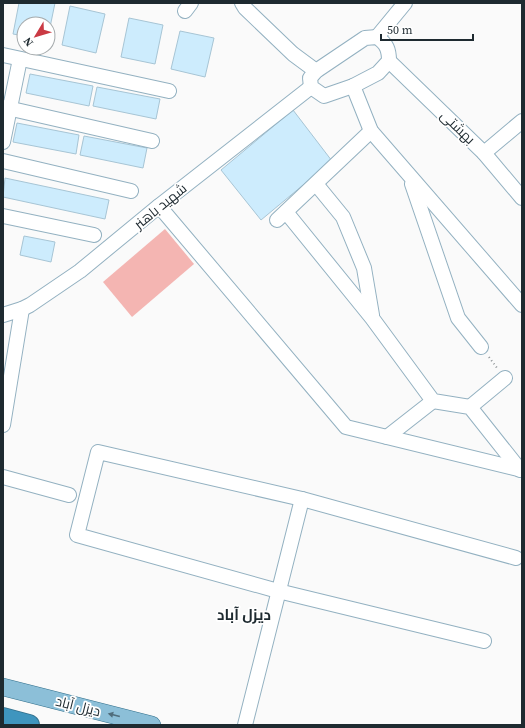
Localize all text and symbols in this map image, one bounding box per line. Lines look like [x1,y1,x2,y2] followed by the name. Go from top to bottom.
[16,16,56,56] north arrow
[381,16,473,42] scale bar
[387,22,413,38] text: 50 m
[20,34,37,50] text: N
[436,105,480,149] street label: بهشتی
[128,178,191,234] street label: شهید باهنر
[217,604,271,625] district label: دیزل آباد
[53,691,103,721] street label: دیزل آباد
[108,712,121,718] one-way arrow

